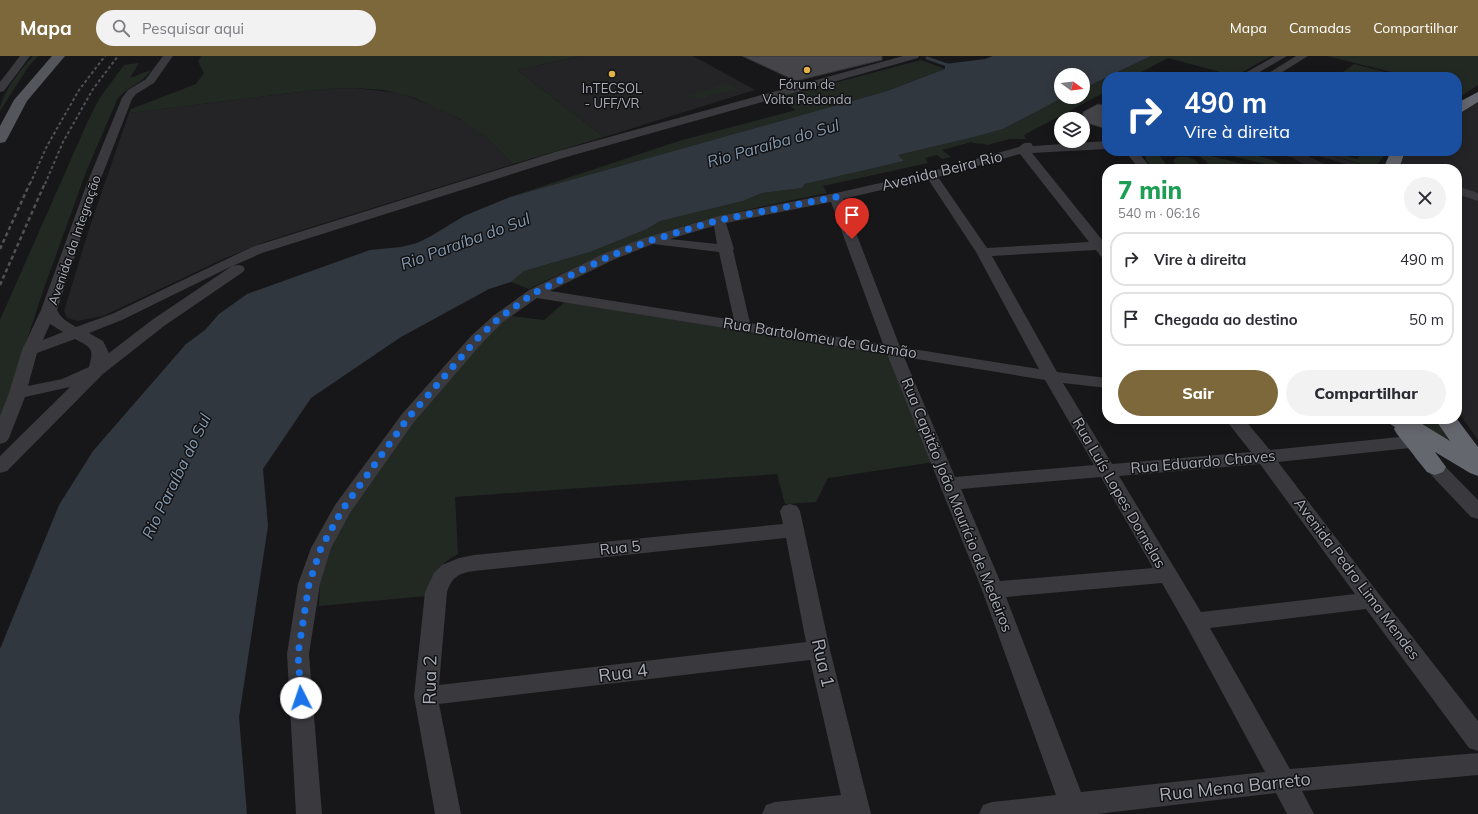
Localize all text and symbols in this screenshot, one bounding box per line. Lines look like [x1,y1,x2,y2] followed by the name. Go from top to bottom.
[96,10,376,46] search box
[20,16,72,40] text: Mapa
[110,17,132,39] icon: search
[142,19,244,38] text: Pesquisar aqui
[1230,19,1267,37] text: Mapa
[1289,19,1351,37] text: Camadas
[1373,19,1458,37] text: Compartilhar
[802,65,812,75] marker: Fórum de Volta Redonda
[1054,68,1090,104] north arrow
[1054,68,1090,148] map controls
[607,69,617,79] marker: InTECSOL - UFF/VR
[763,76,851,107] place label: Fórum de Volta Redonda
[582,80,642,111] place label: InTECSOL - UFF/VR
[1184,85,1267,120] text: 490 m
[1118,88,1170,140] icon: right
[1054,112,1090,148] button: layers
[705,115,842,171] water label: Rio Paraíba do Sul
[1184,120,1290,143] text: Vire à direita
[880,146,1004,195] street label: Avenida Beira Rio
[44,173,104,307] street label: Avenida da Integração
[1118,175,1182,205] text: 7 min
[1404,177,1446,219] button: close
[835,198,869,239] pin
[841,204,863,226] icon: arrive
[1118,205,1200,221] text: 540 m · 06:16
[397,208,533,274] water label: Rio Paraíba do Sul
[1120,248,1142,270] icon: right
[1154,250,1246,269] text: Vire à direita
[1400,250,1444,269] text: 490 m
[1120,308,1142,330] icon: arrive
[1154,310,1298,329] text: Chegada ao destino
[1409,310,1444,329] text: 50 m
[722,313,918,362] street label: Rua Bartolomeu de Gusmão
[1118,370,1278,416] button: Sair
[1286,370,1446,416] button: Compartilhar
[898,375,1017,635] street label: Rua Capitão João Maurício de Medeiros
[137,410,215,542] water label: Rio Paraíba do Sul
[1068,414,1170,572] street label: Rua Luís Lopes Dornelas
[1130,446,1276,477] street label: Rua Eduardo Chaves
[1290,494,1424,663] street label: Avenida Pedro Lima Mendes
[599,536,641,559] street label: Rua 5
[807,636,840,689] street label: Rua 1
[418,655,441,705] street label: Rua 2
[597,658,649,687] street label: Rua 4
[280,677,322,719] position arrow
[1158,767,1312,806] street label: Rua Mena Barreto

